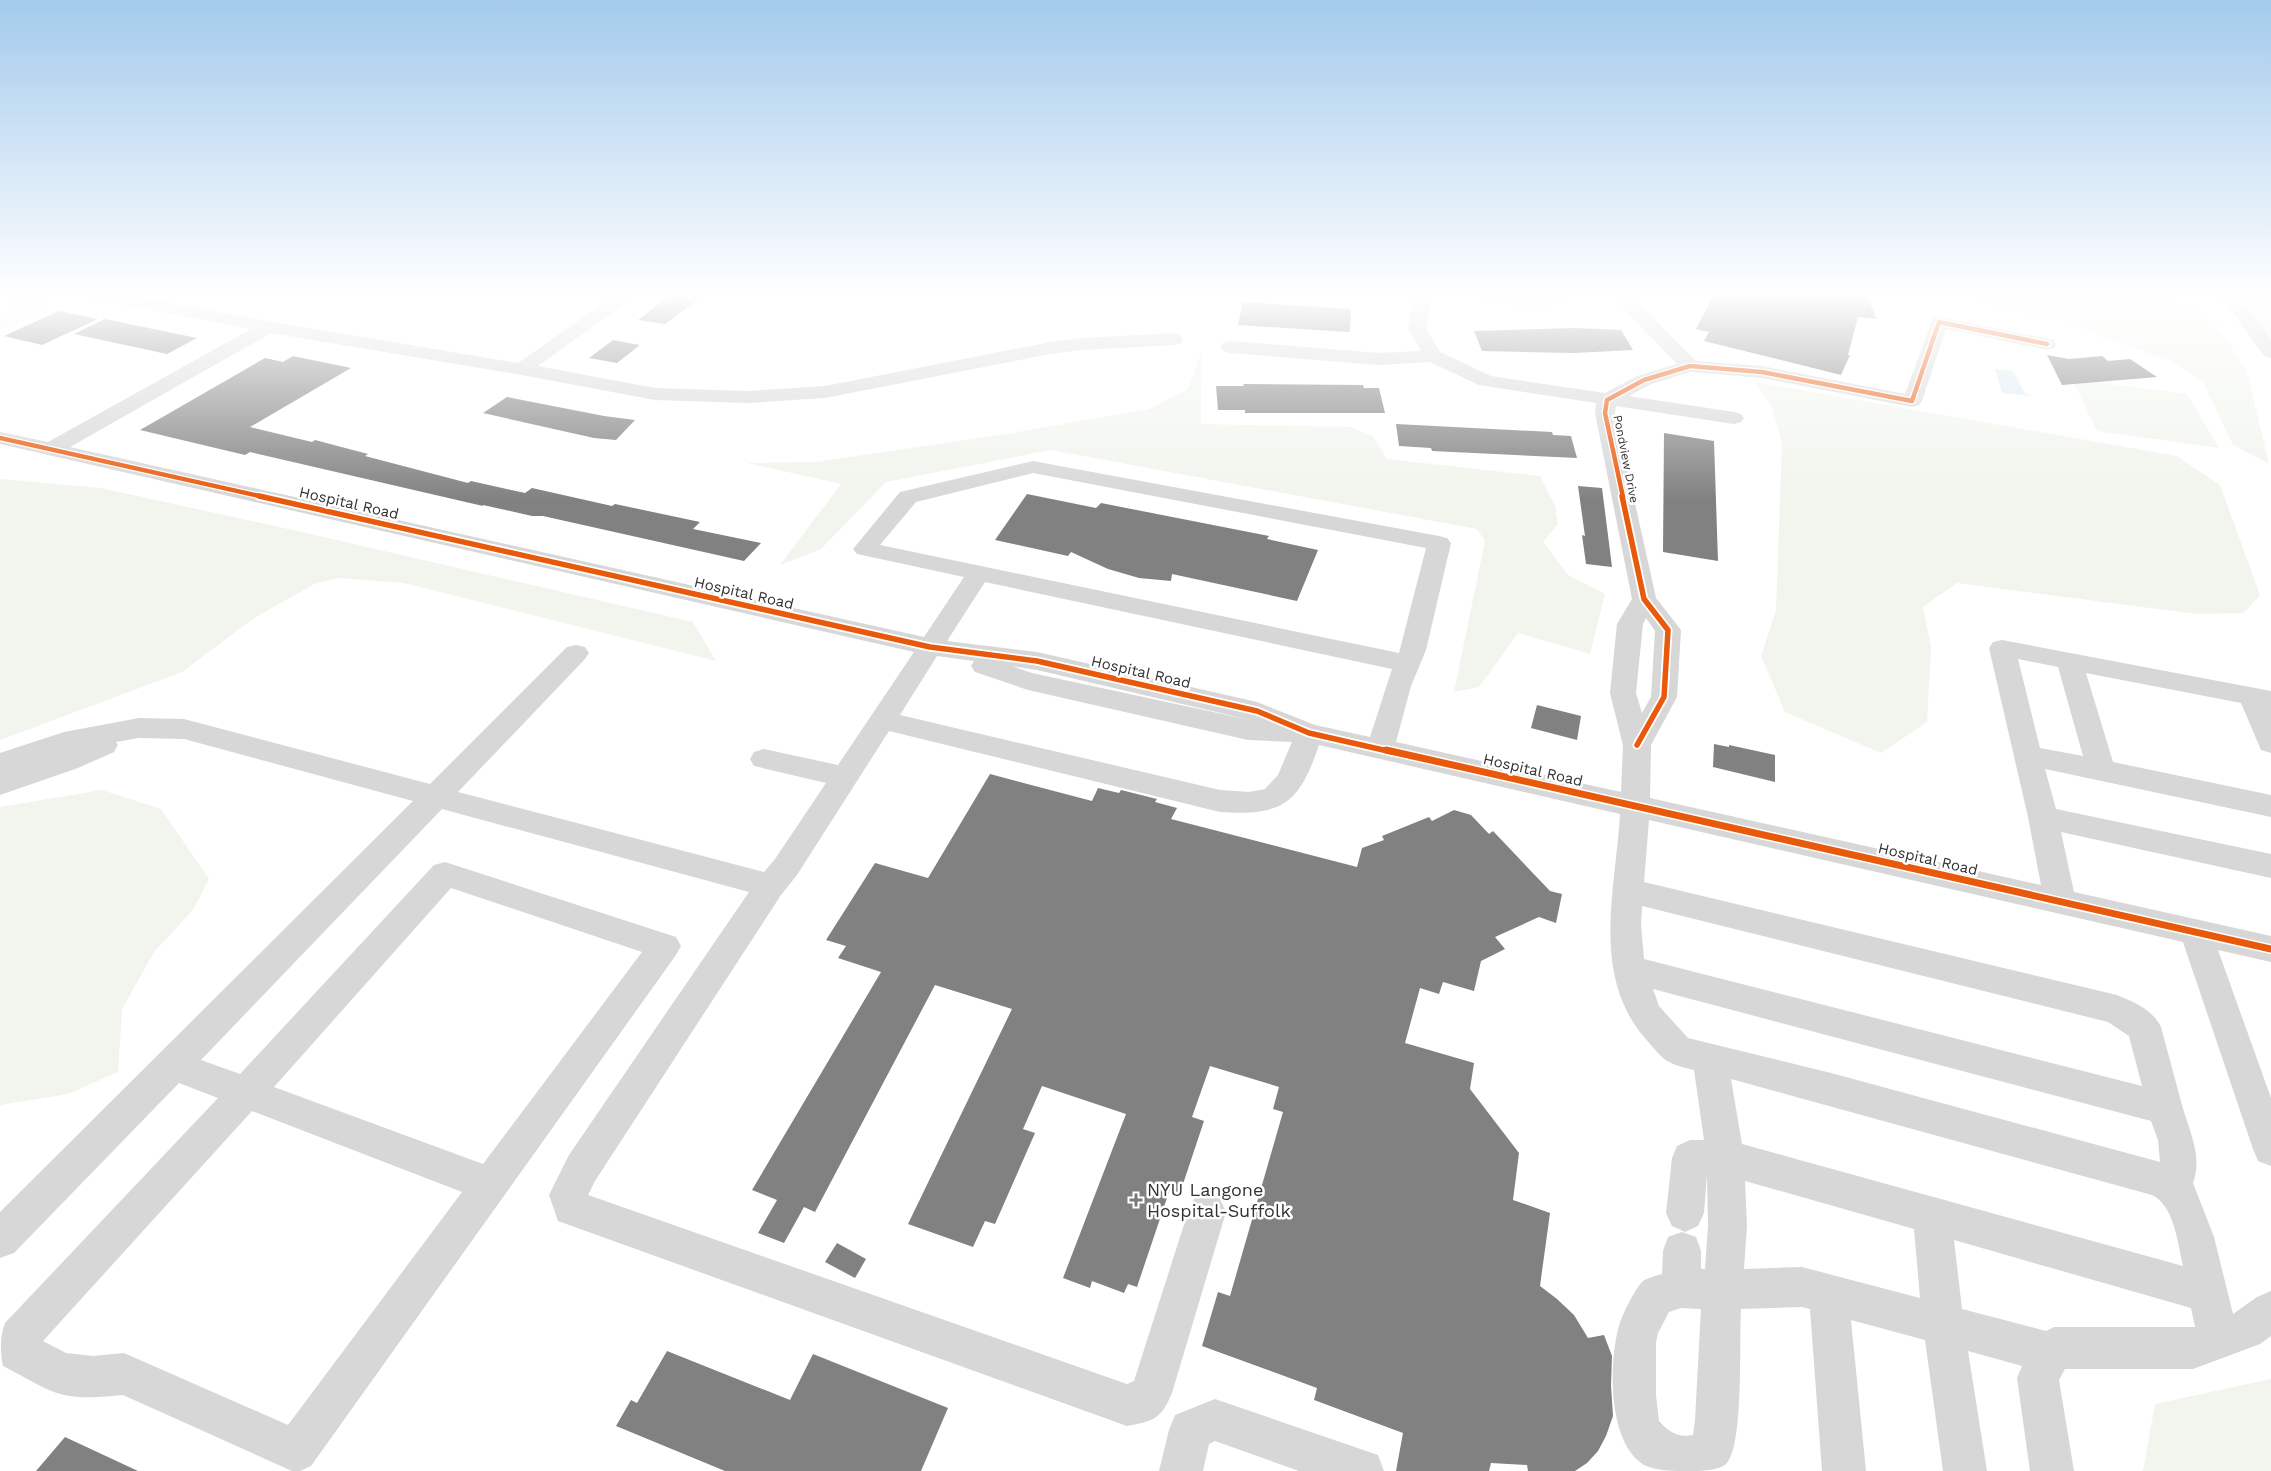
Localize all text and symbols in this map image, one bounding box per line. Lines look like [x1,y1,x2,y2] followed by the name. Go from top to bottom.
[1611,414,1641,504] street label: Pondview Drive
[297,483,401,523] street label: Hospital Road
[692,573,796,613] street label: Hospital Road
[1089,652,1193,692] street label: Hospital Road
[1481,750,1585,790] street label: Hospital Road
[1876,839,1980,879] street label: Hospital Road
[1147,1179,1291,1221] place label: NYU Langone Hospital-Suffolk
[1129,1193,1143,1207] marker: NYU Langone Hospital-Suffolk

